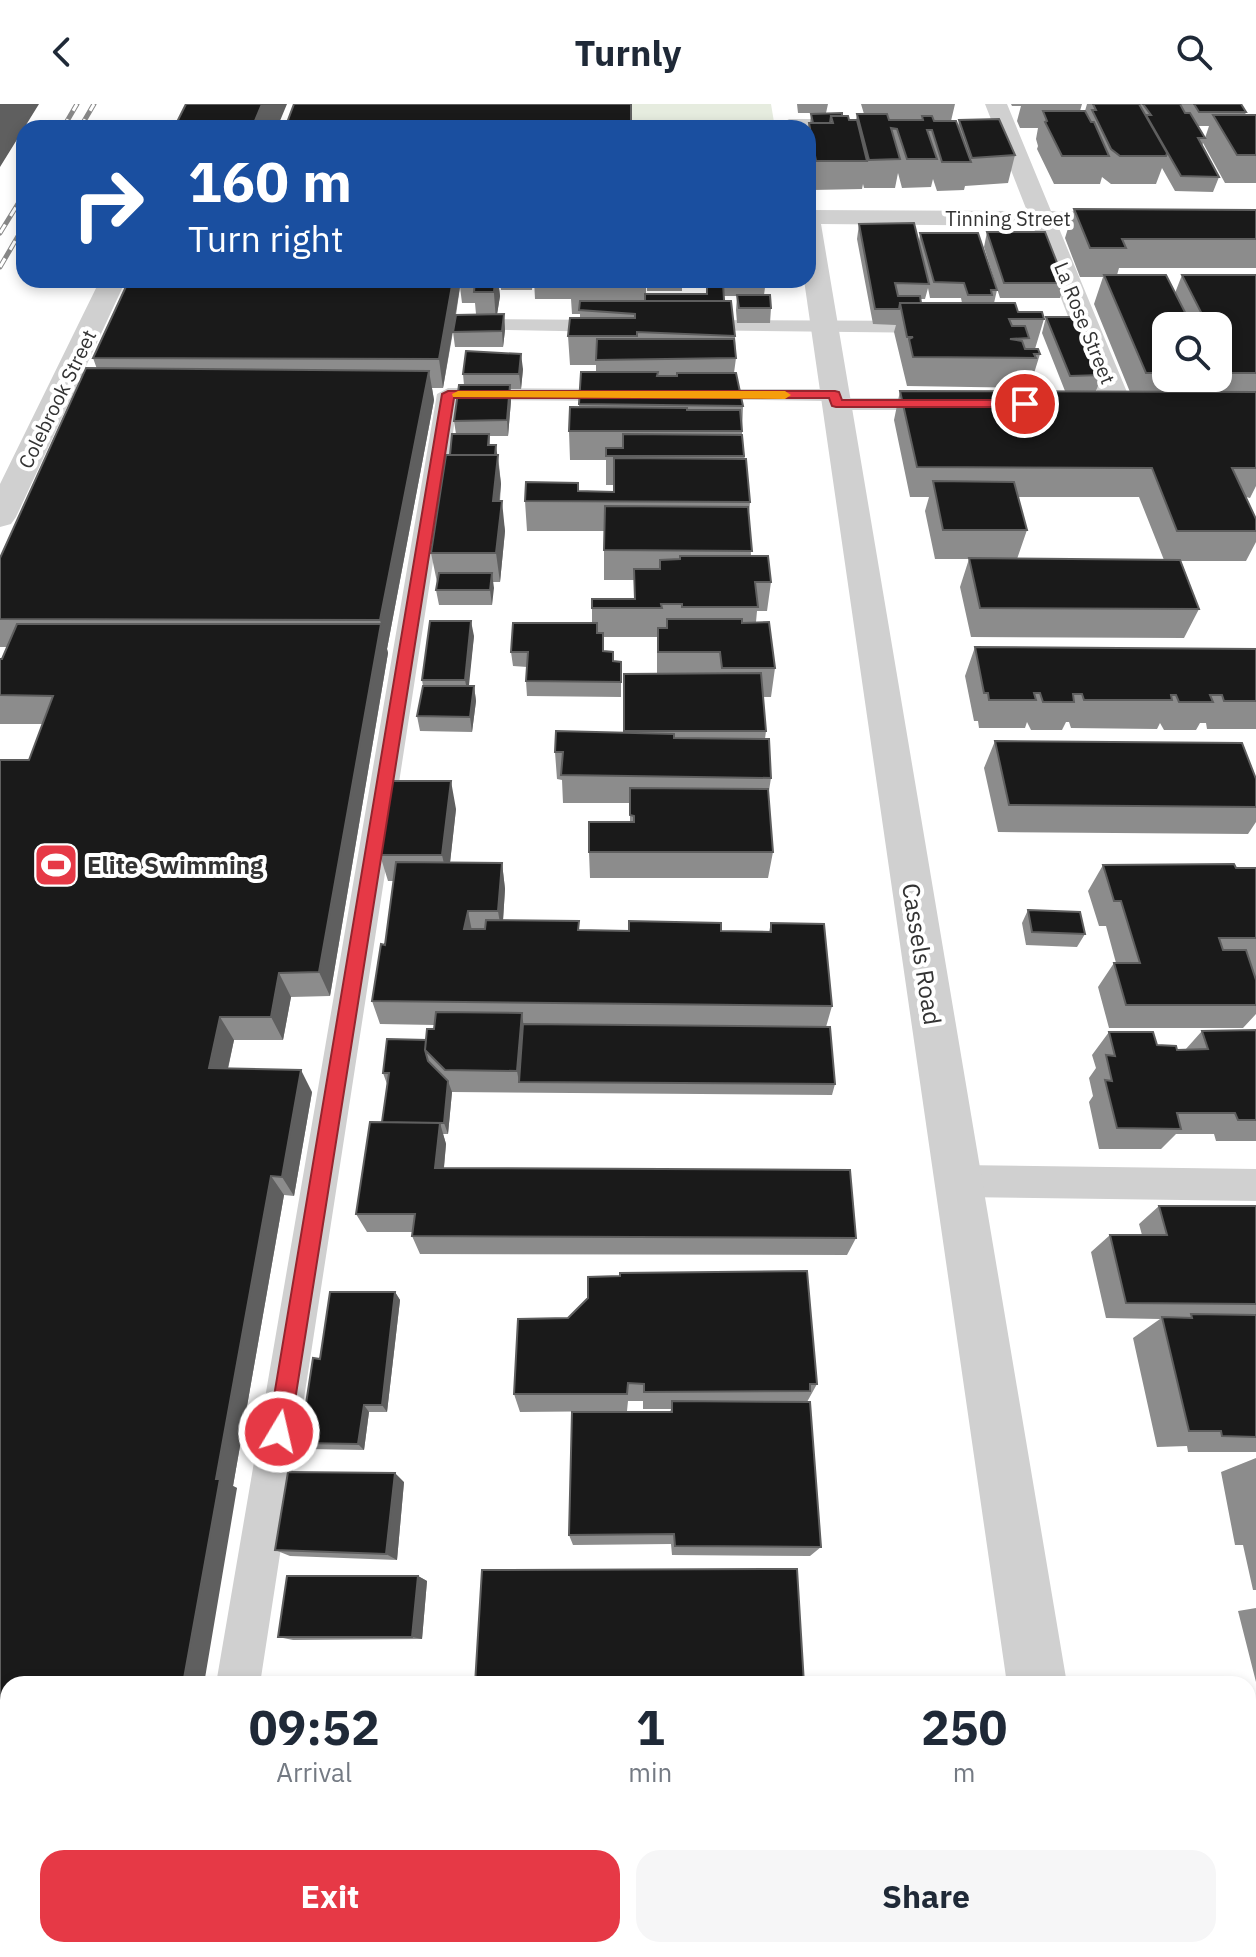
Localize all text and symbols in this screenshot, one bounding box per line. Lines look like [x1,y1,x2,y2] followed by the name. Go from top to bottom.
[575,29,681,76] text: Turnly
[40,30,84,74] icon: back
[1172,30,1216,74] icon: search
[188,145,352,217] text: 160 m
[56,152,160,256] icon: right
[945,205,1071,232] street label: Tinning Street
[188,215,344,262] text: Turn right
[1048,258,1122,388] street label: La Rose Street
[1152,312,1232,392] map controls
[1152,312,1232,392] button: search
[12,325,102,473] street label: Colebrook Street
[991,370,1059,438] pin
[1003,382,1047,426] icon: arrive
[32,841,80,889] sports icon: Elite Swimming
[87,849,264,881] place label: Elite Swimming
[895,881,949,1027] street label: Cassels Road
[237,1390,321,1474] position arrow
[249,1696,380,1758] text: 09:52
[636,1696,665,1758] text: 1
[921,1696,1007,1758] text: 250
[276,1755,352,1789] text: Arrival
[628,1755,672,1789] text: min
[953,1755,975,1789] text: m
[40,1850,620,1942] button: Exit
[636,1850,1216,1942] button: Share

